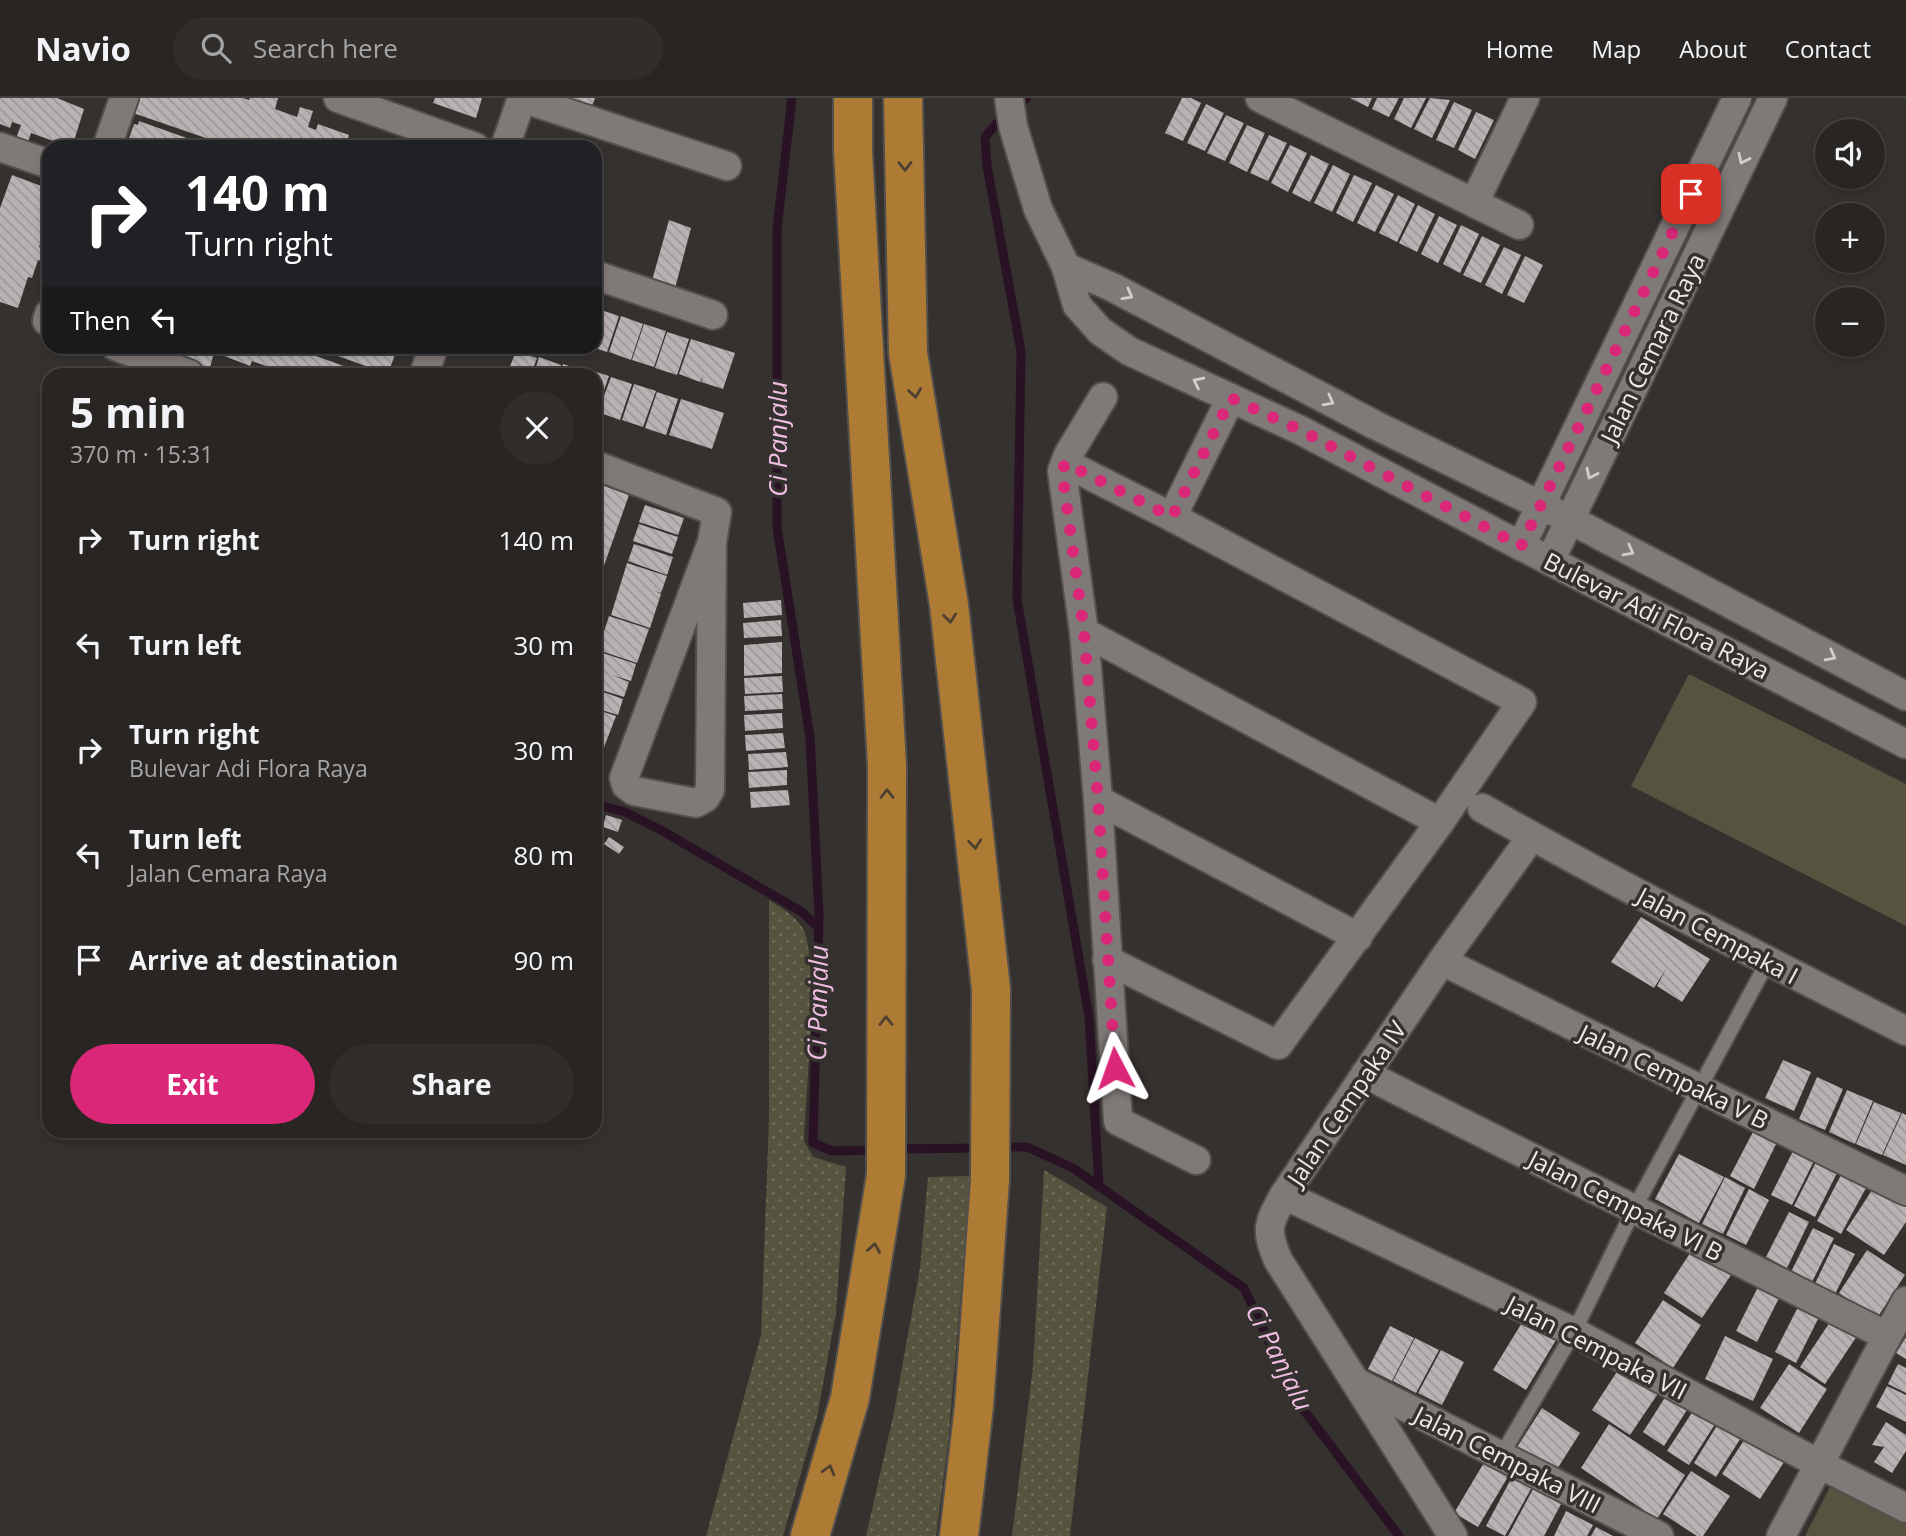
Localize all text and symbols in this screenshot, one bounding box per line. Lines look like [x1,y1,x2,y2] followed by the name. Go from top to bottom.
[173,17,663,80] search box
[35,26,131,71] text: Navio
[197,29,235,67] icon: search
[253,30,398,66] text: Search here
[1486,32,1554,65] text: Home
[1592,32,1641,65] text: Map
[1679,32,1747,65] text: About
[1785,32,1871,65] text: Contact
[1815,119,1885,357] map controls
[1815,119,1885,189] button: sound
[1738,152,1752,164] one-way arrow
[185,159,330,225] text: 140 m
[897,161,912,172] one-way arrow
[1661,164,1721,224] pin
[70,168,161,259] icon: right
[1672,175,1710,213] icon: arrive
[1815,203,1885,273] button: +
[185,222,333,265] text: Turn right
[1591,248,1712,450] street label: Jalan Cemara Raya
[1121,287,1133,301] one-way arrow
[1815,287,1885,357] button: −
[145,301,183,339] icon: left
[70,302,131,338] text: Then
[1193,376,1205,390] one-way arrow
[759,381,795,497] water label: Ci Panjalu
[70,383,187,440] text: 5 min
[907,387,922,399] one-way arrow
[500,391,574,465] button: close
[1322,393,1335,406] one-way arrow
[70,438,213,470] text: 370 m · 15:31
[1585,467,1599,479] one-way arrow
[70,521,108,559] icon: right
[129,522,260,558] text: Turn right
[499,522,574,558] text: 140 m
[1622,543,1635,556] one-way arrow
[1539,544,1775,686] street label: Bulevar Adi Flora Raya
[943,612,958,624] one-way arrow
[70,626,108,664] icon: left
[129,627,241,663] text: Turn left
[513,627,574,663] text: 30 m
[1824,648,1836,662] one-way arrow
[129,716,260,752] text: Turn right
[70,731,108,769] icon: right
[513,732,574,768] text: 30 m
[129,752,368,784] text: Bulevar Adi Flora Raya
[879,788,895,799] one-way arrow
[129,821,241,857] text: Turn left
[70,836,108,874] icon: left
[513,837,574,873] text: 80 m
[967,839,982,850] one-way arrow
[129,857,328,889] text: Jalan Cemara Raya
[1630,878,1804,991] street label: Jalan Cempaka I
[70,941,108,979] icon: arrive
[129,942,398,978] text: Arrive at destination
[513,942,574,978] text: 90 m
[798,945,836,1061] water label: Ci Panjalu
[1277,1014,1414,1194] street label: Jalan Cempaka IV
[1572,1015,1774,1136] street label: Jalan Cempaka V B
[878,1016,894,1026] one-way arrow
[1078,1031,1152,1105] position arrow
[70,1044,315,1124] button: Exit
[329,1044,574,1124] button: Share
[1521,1141,1729,1268] street label: Jalan Cempaka VI B
[866,1242,881,1254] one-way arrow
[1499,1286,1693,1407] street label: Jalan Cempaka VII
[1238,1297,1322,1417] water label: Ci Panjalu
[1407,1397,1607,1520] street label: Jalan Cempaka VIII
[820,1465,835,1477] one-way arrow

